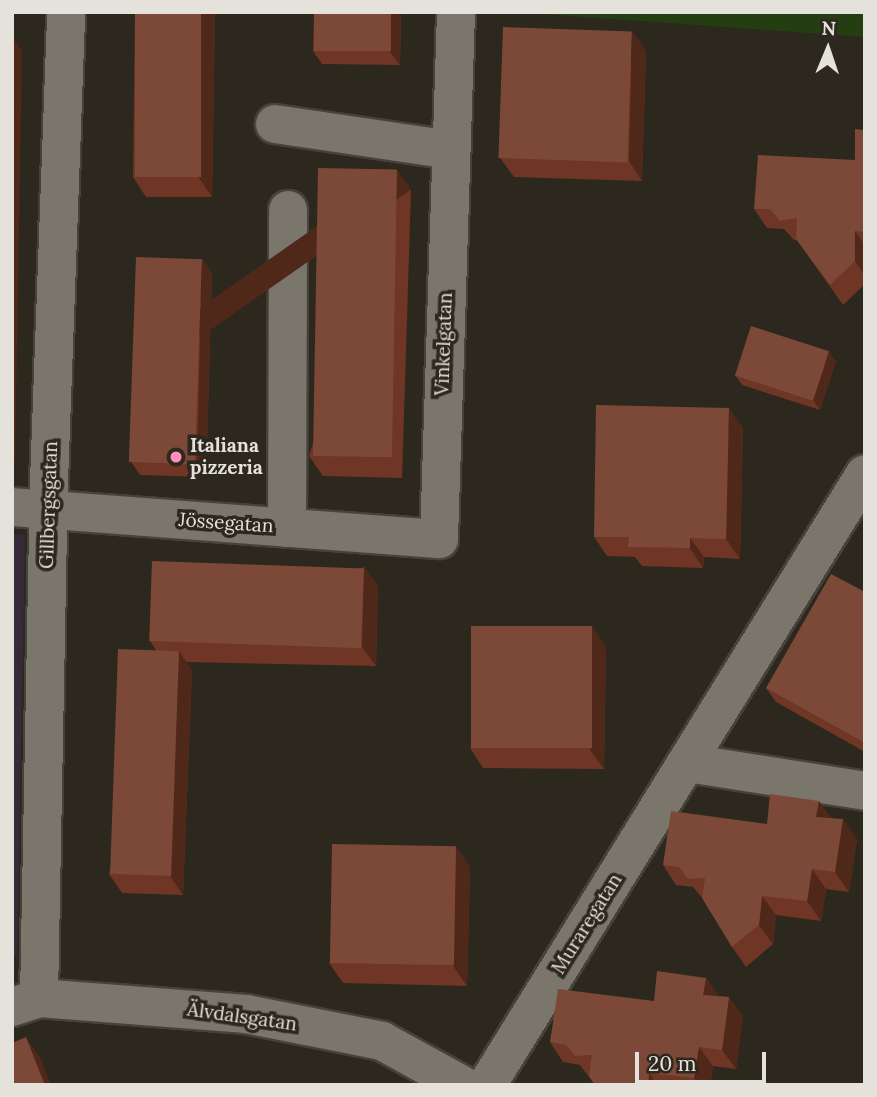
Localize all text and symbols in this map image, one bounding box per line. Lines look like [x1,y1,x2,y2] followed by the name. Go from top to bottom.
[793,14,863,84] north arrow
[821,16,836,40] text: N
[431,292,457,396] street label: Vinkelgatan
[190,435,263,479] place label: Italiana pizzeria
[35,441,63,569] street label: Gillbergsgatan
[168,449,184,465] marker: Italiana pizzeria
[178,508,274,538] street label: Jössegatan
[547,870,627,978] street label: Muraregatan
[186,998,298,1036] street label: Älvdalsgatan
[639,1038,770,1082] scale bar
[648,1050,697,1077] text: 20 m

